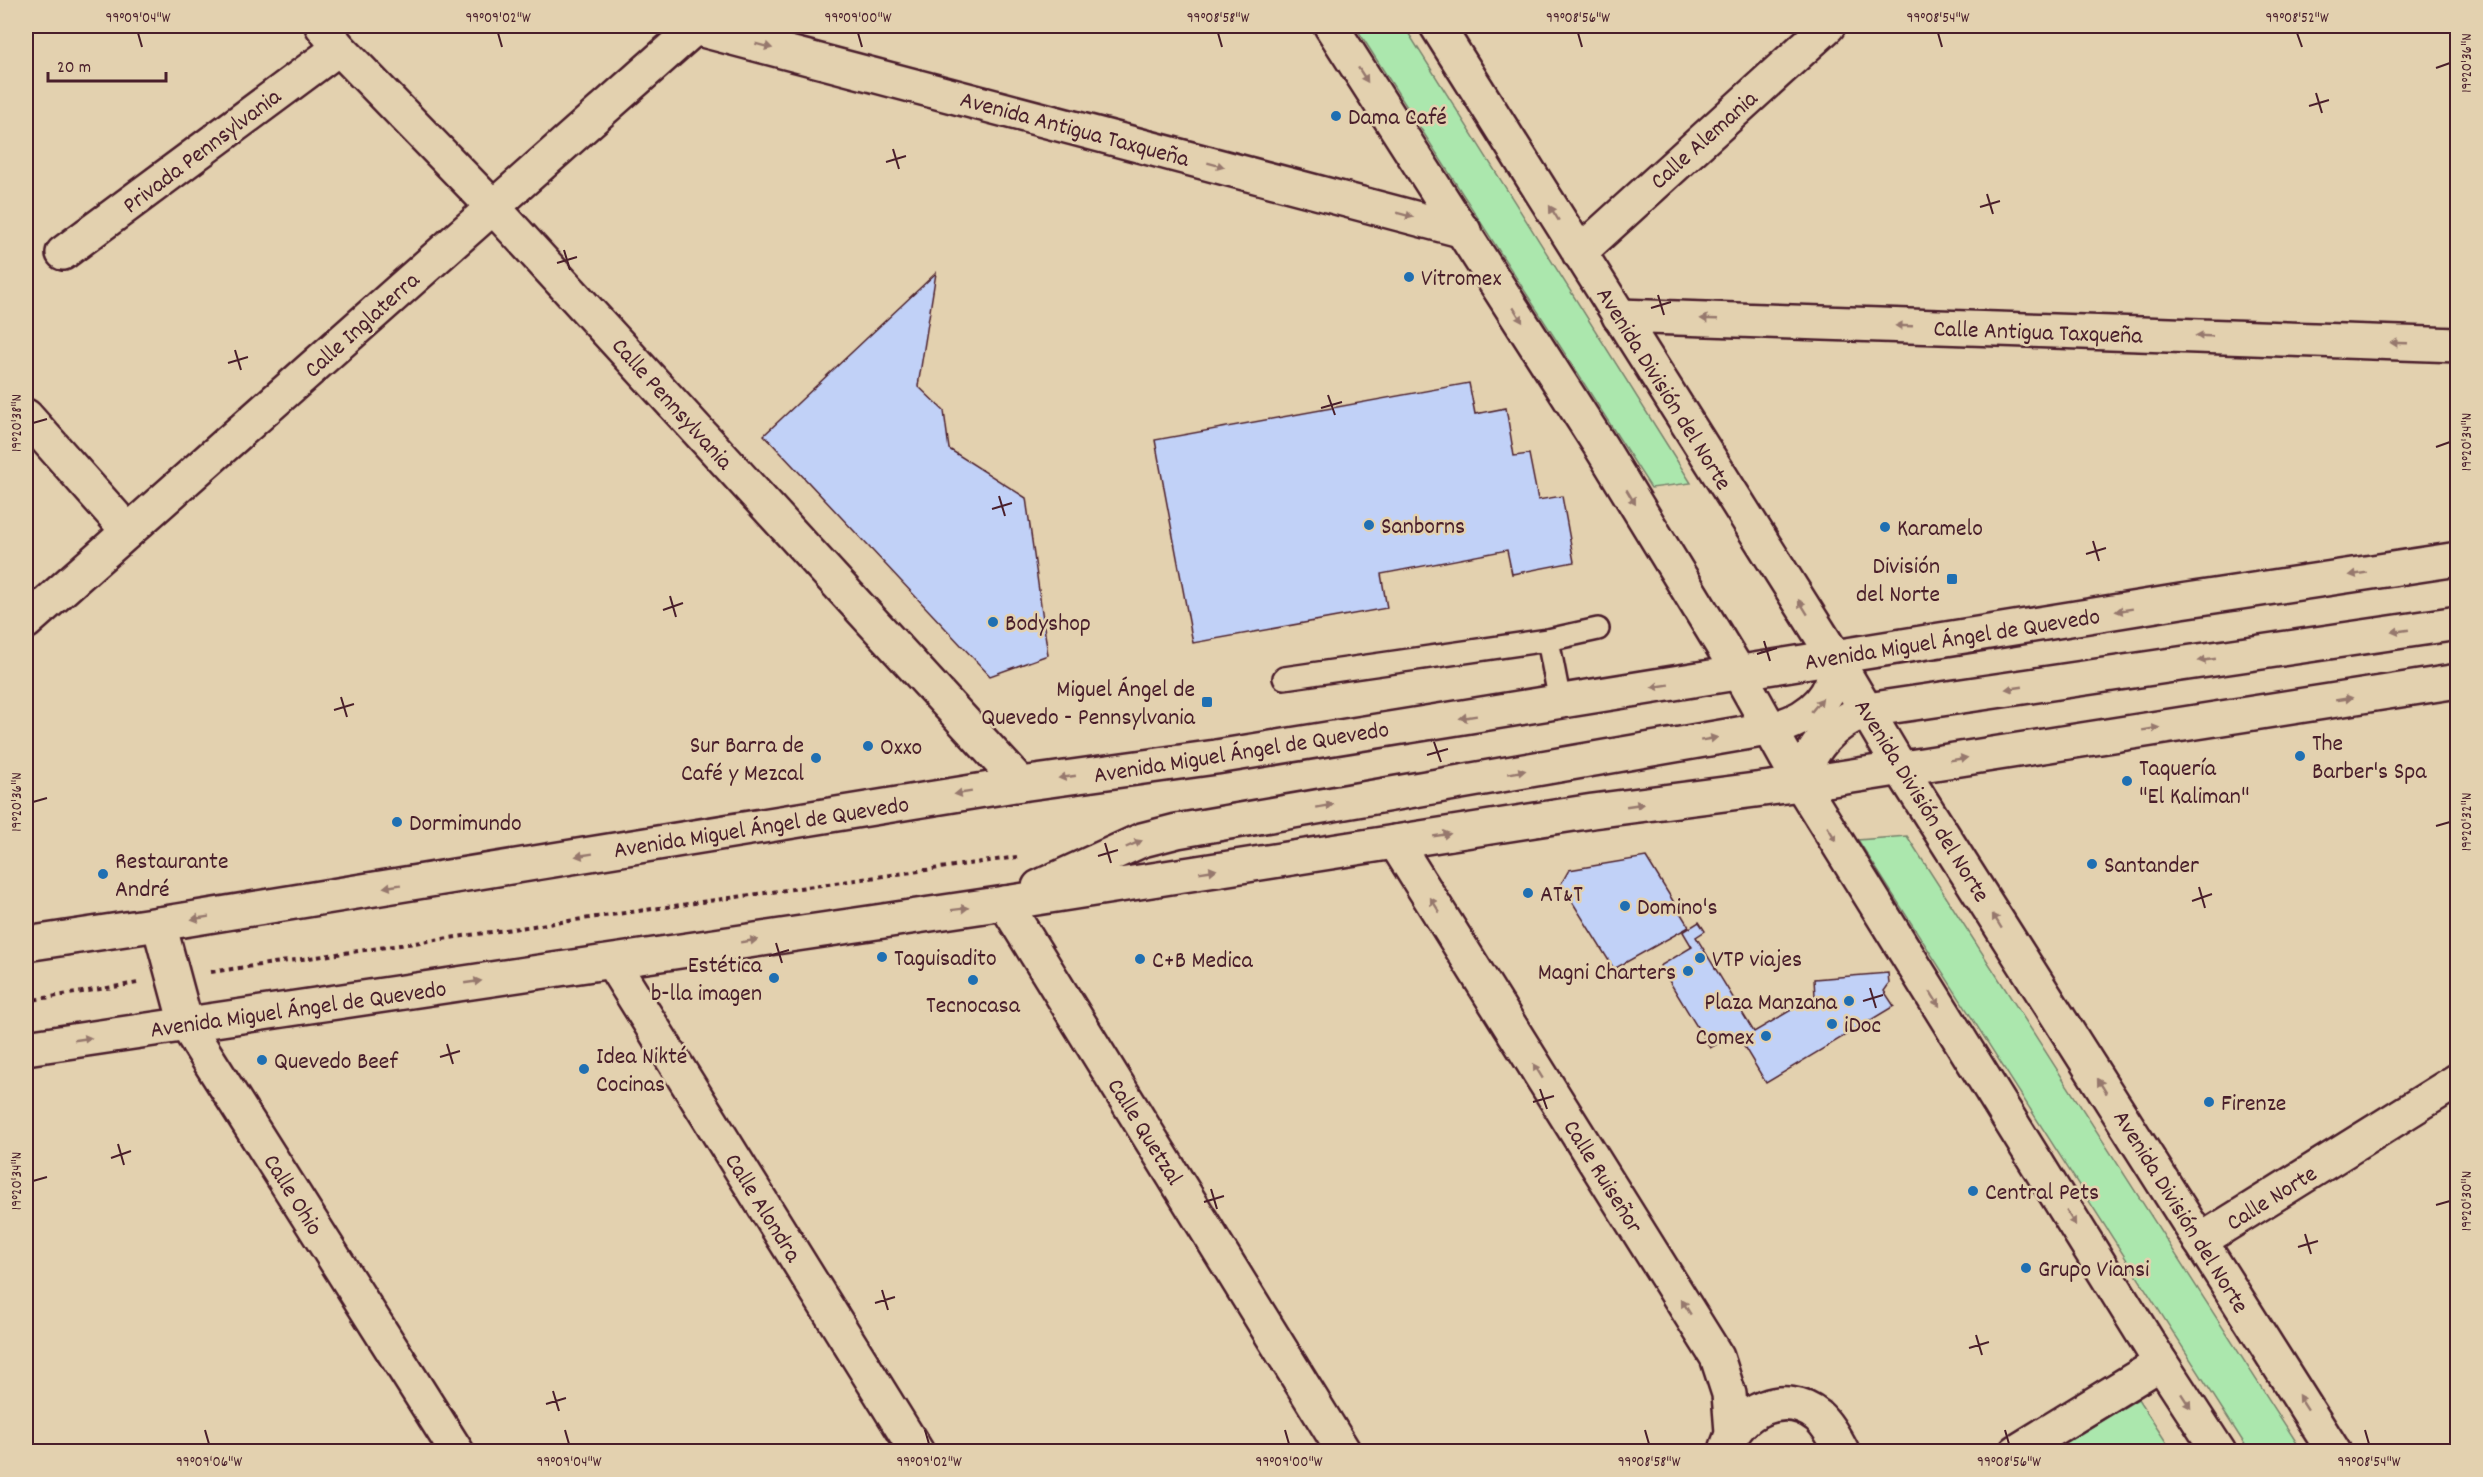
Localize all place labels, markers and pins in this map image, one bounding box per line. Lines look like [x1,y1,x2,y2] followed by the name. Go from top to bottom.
[1348,102,1447,136] place label: Dama Café
[1329,109,1343,123] marker: Dama Café
[1421,263,1501,297] place label: Vitromex
[1402,270,1416,284] marker: Vitromex
[1381,511,1465,545] place label: Sanborns
[1897,513,1983,547] place label: Karamelo
[1362,518,1376,532] marker: Sanborns
[1878,520,1892,534] marker: Karamelo
[1856,551,1940,613] place label: División del Norte
[1945,572,1959,586] marker: División del Norte
[1005,608,1091,642] place label: Bodyshop
[986,615,1000,629] marker: Bodyshop
[981,674,1196,736] place label: Miguel Ángel de Quevedo - Pennsylvania
[1200,695,1214,709] marker: Miguel Ángel de Quevedo - Pennsylvania
[2312,728,2427,790] place label: The Barber's Spa
[681,730,804,792] place label: Sur Barra de Café y Mezcal
[880,732,922,766] place label: Oxxo
[861,739,875,753] marker: Oxxo
[2293,749,2307,763] marker: The Barber's Spa
[809,751,823,765] marker: Sur Barra de Café y Mezcal
[2139,753,2249,815] place label: Taquería "El Kaliman"
[2120,774,2134,788] marker: Taquería "El Kaliman"
[409,808,522,842] place label: Dormimundo
[390,815,404,829] marker: Dormimundo
[115,846,228,908] place label: Restaurante André
[2104,850,2199,884] place label: Santander
[2085,857,2099,871] marker: Santander
[96,867,110,881] marker: Restaurante André
[1540,879,1583,913] place label: AT&T
[1521,886,1535,900] marker: AT&T
[1637,892,1718,926] place label: Domino's
[1618,899,1632,913] marker: Domino's
[894,943,997,977] place label: Taguisadito
[1712,944,1802,978] place label: VTP viajes
[1152,945,1253,979] place label: C+B Medica
[651,950,763,1012] place label: Estética b-lla imagen
[875,950,889,964] marker: Taguisadito
[1693,951,1707,965] marker: VTP viajes
[1133,952,1147,966] marker: C+B Medica
[1538,957,1676,991] place label: Magni Charters
[1681,964,1695,978] marker: Magni Charters
[767,971,781,985] marker: Estética b-lla imagen
[966,973,980,987] marker: Tecnocasa
[1704,987,1838,1021] place label: Plaza Manzana
[926,990,1021,1024] place label: Tecnocasa
[1842,994,1856,1008] marker: Plaza Manzana
[1844,1010,1881,1044] place label: iDoc
[1825,1017,1839,1031] marker: iDoc
[1696,1022,1754,1056] place label: Comex
[1759,1029,1773,1043] marker: Comex
[596,1041,687,1103] place label: Idea Nikté Cocinas
[274,1046,398,1080] place label: Quevedo Beef
[255,1053,269,1067] marker: Quevedo Beef
[577,1062,591,1076] marker: Idea Nikté Cocinas
[2221,1088,2286,1122] place label: Firenze
[2202,1095,2216,1109] marker: Firenze
[1985,1177,2099,1211] place label: Central Pets
[1966,1184,1980,1198] marker: Central Pets
[2038,1254,2149,1288] place label: Grupo Viansi
[2019,1261,2033,1275] marker: Grupo Viansi

